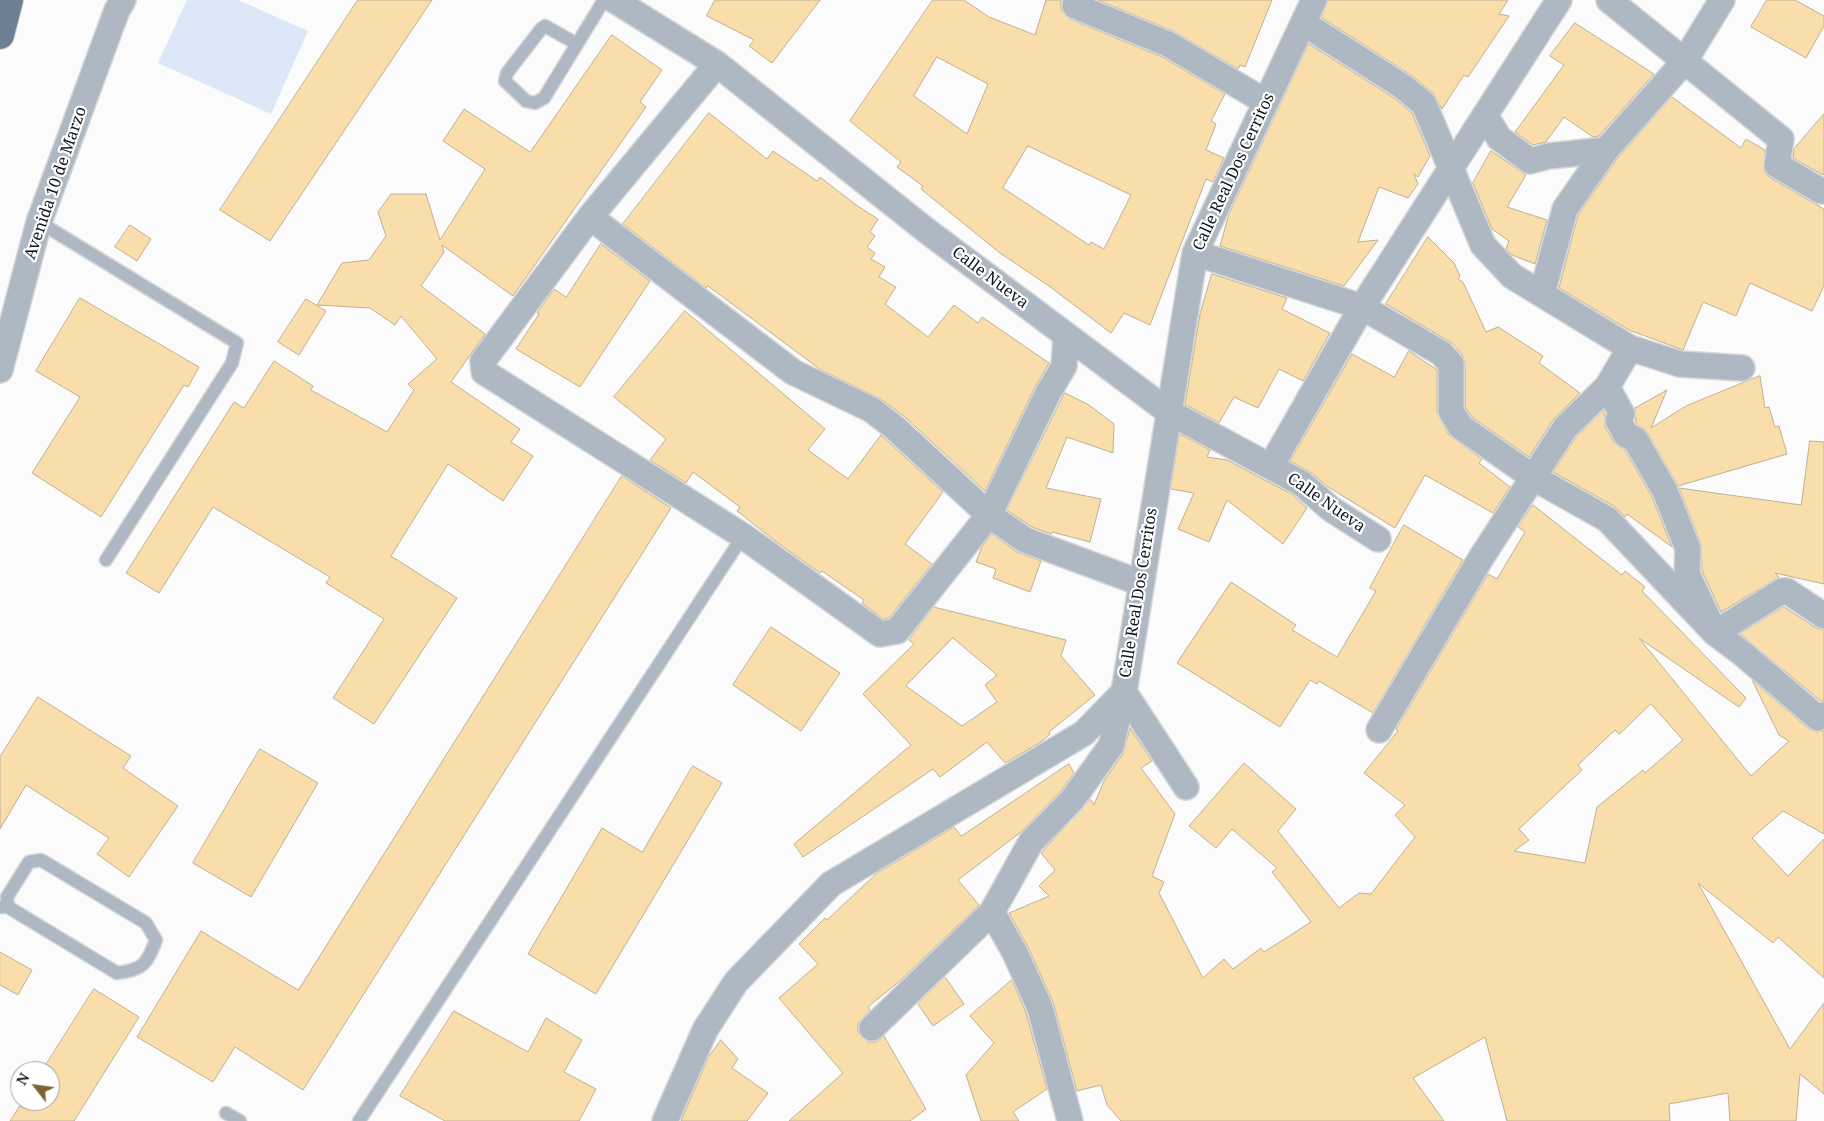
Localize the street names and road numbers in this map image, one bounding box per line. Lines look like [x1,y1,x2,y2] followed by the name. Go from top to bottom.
[1189,90,1279,254] street label: Calle Real Dos Cerritos
[21,104,91,262] street label: Avenida 10 de Marzo
[948,243,1032,313] street label: Calle Nueva
[1283,469,1369,537] street label: Calle Nueva
[1116,507,1162,679] street label: Calle Real Dos Cerritos

